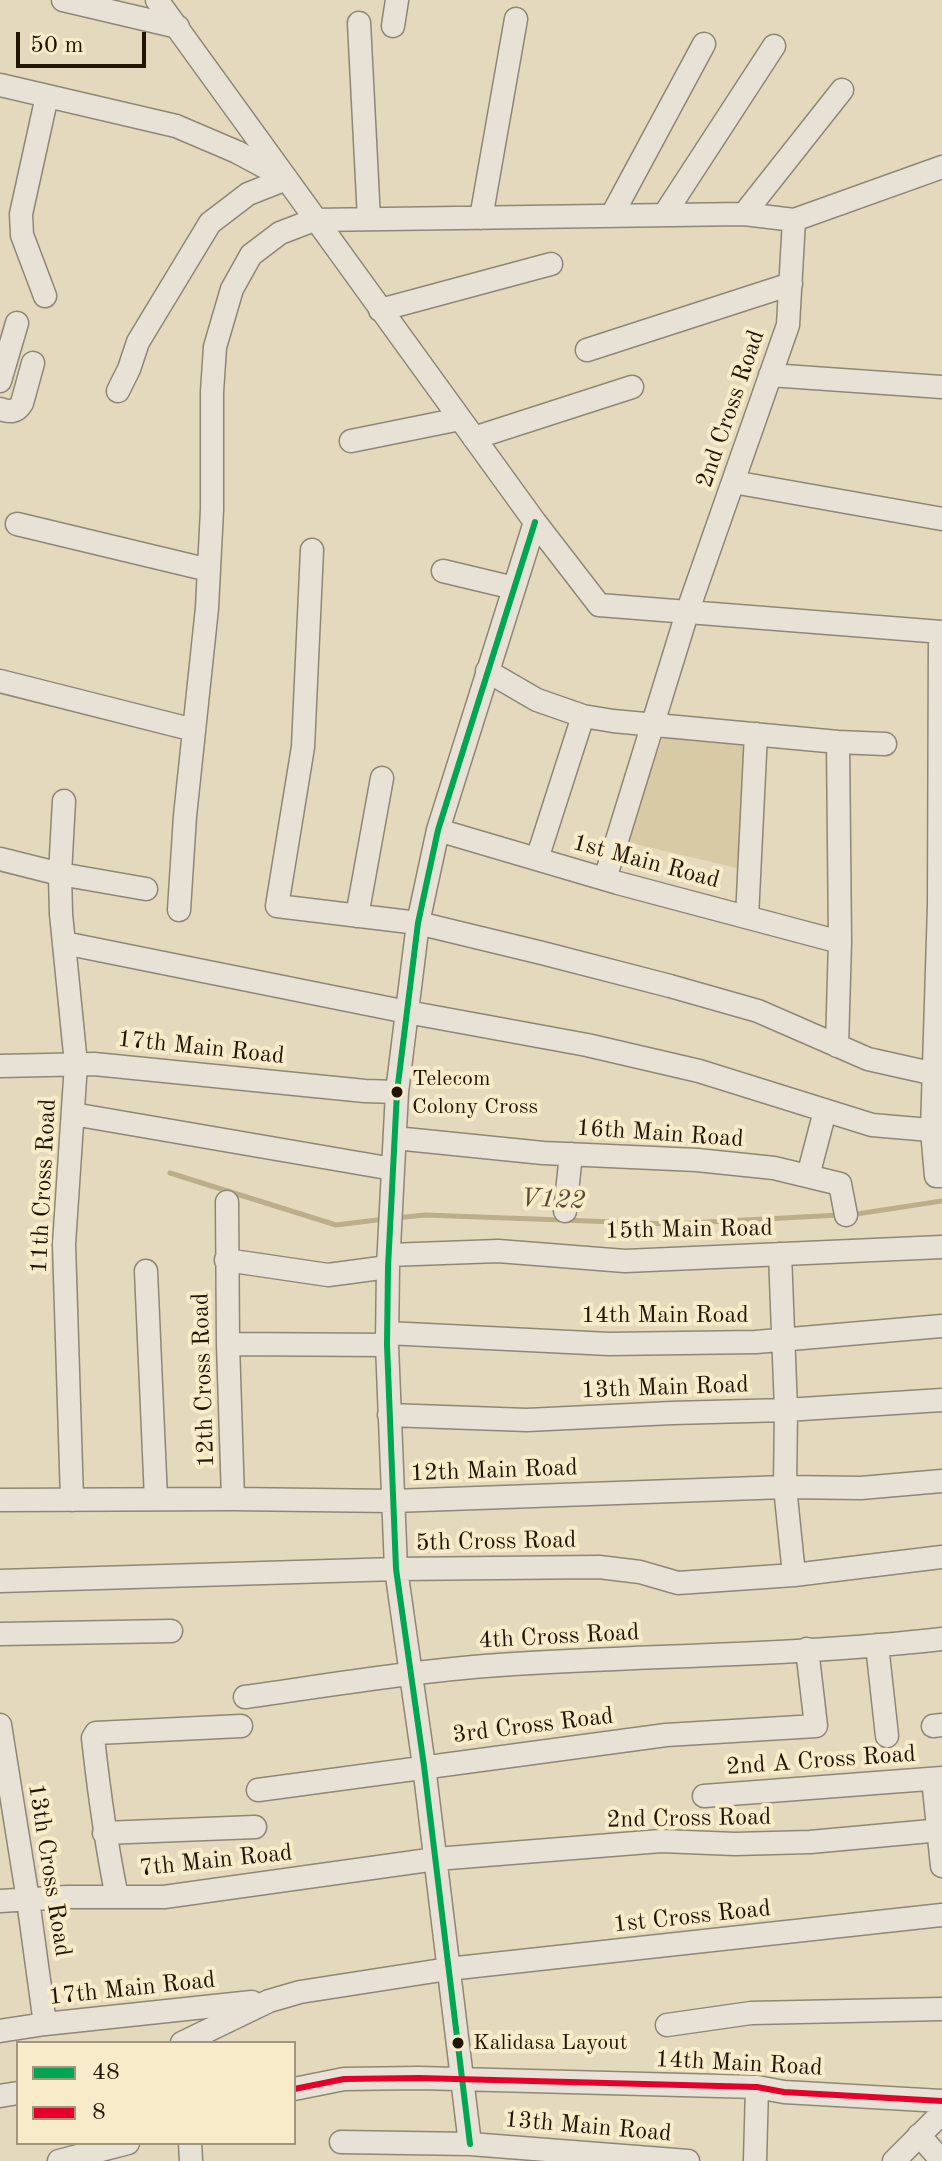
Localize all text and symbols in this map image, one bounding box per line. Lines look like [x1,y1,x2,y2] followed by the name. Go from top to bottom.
[20,16,150,66] scale bar
[30,34,84,58] text: 50 m
[691,326,771,492] street label: 2nd Cross Road
[569,829,723,895] street label: 1st Main Road
[116,1025,286,1071] street label: 17th Main Road
[412,1066,538,1118] place label: Telecom Colony Cross
[389,1084,405,1100] marker: Telecom Colony Cross
[25,1098,63,1274] street label: 11th Cross Road
[575,1114,745,1154] street label: 16th Main Road
[520,1183,586,1217] water label: V122
[605,1214,773,1246] street label: 15th Main Road
[187,1292,221,1468] street label: 12th Cross Road
[581,1302,749,1330] street label: 14th Main Road
[581,1371,749,1405] street label: 13th Main Road
[410,1454,578,1488] street label: 12th Main Road
[415,1526,577,1558] street label: 5th Cross Road
[478,1618,640,1656] street label: 4th Cross Road
[451,1702,615,1750] street label: 3rd Cross Road
[725,1740,917,1782] street label: 2nd A Cross Road
[21,1781,77,1959] street label: 13th Cross Road
[606,1803,772,1835] street label: 2nd Cross Road
[138,1839,294,1883] street label: 7th Main Road
[612,1894,772,1940] street label: 1st Cross Road
[47,1966,217,2012] street label: 17th Main Road
[473,2030,628,2056] place label: Kalidasa Layout
[450,2035,466,2051] marker: Kalidasa Layout
[16,2041,296,2145] legend
[655,2045,823,2083] street label: 14th Main Road
[92,2061,120,2085] text: 48
[92,2101,106,2125] text: 8
[503,2105,673,2149] street label: 13th Main Road

